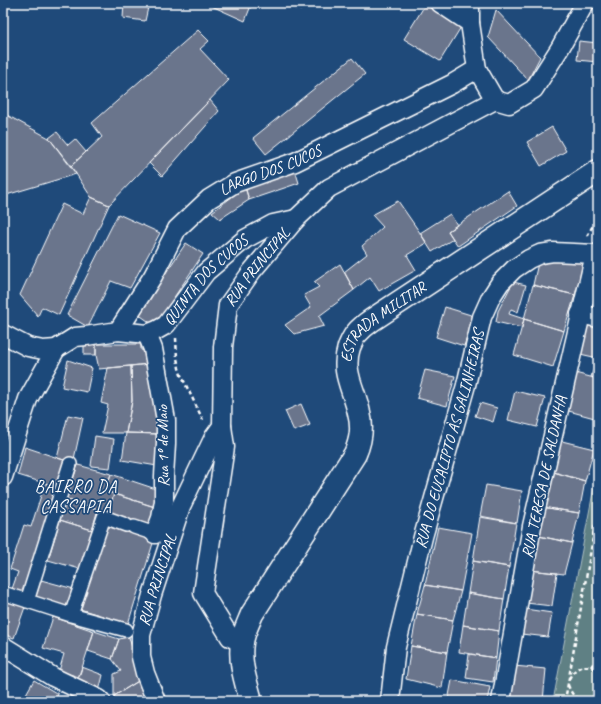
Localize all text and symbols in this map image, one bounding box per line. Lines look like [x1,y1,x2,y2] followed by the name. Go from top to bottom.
[215,139,327,200] street label: LARGO DOS CUCOS
[220,223,295,310] street label: RUA PRINCIPAL
[159,229,254,330] street label: QUINTA DOS CUCOS
[336,276,431,363] street label: ESTRADA MILITAR
[411,325,489,550] street label: RUA DO EUCALIPTO ÀS GALINHEIRAS
[517,393,571,560] street label: RUA TERESA DE SALDANHA
[152,404,174,487] street label: Rua 1º de Maio
[35,476,118,517] district label: BAIRRO DA CASSAPIA
[134,531,182,628] street label: RUA PRINCIPAL

